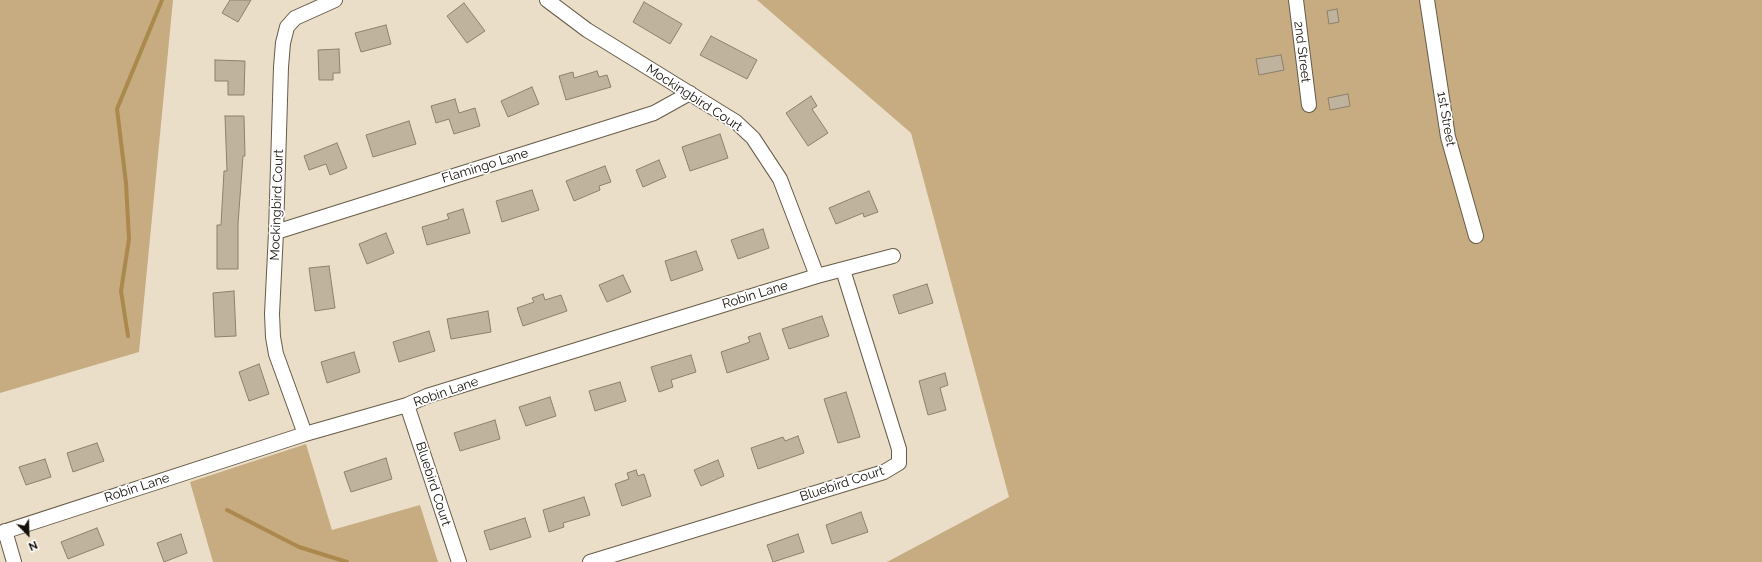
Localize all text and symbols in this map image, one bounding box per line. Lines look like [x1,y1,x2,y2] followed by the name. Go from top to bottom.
[1290,20,1314,84] street label: 2nd Street
[643,61,745,135] street label: Mockingbird Court
[1433,90,1459,148] street label: 1st Street
[440,145,530,187] street label: Flamingo Lane
[267,149,287,261] street label: Mockingbird Court
[720,278,790,312] street label: Robin Lane
[411,374,481,410] street label: Robin Lane
[412,440,454,528] street label: Bluebird Court
[798,463,886,505] street label: Bluebird Court
[102,470,172,506] street label: Robin Lane
[8,514,48,554] north arrow
[26,538,39,553] text: N

